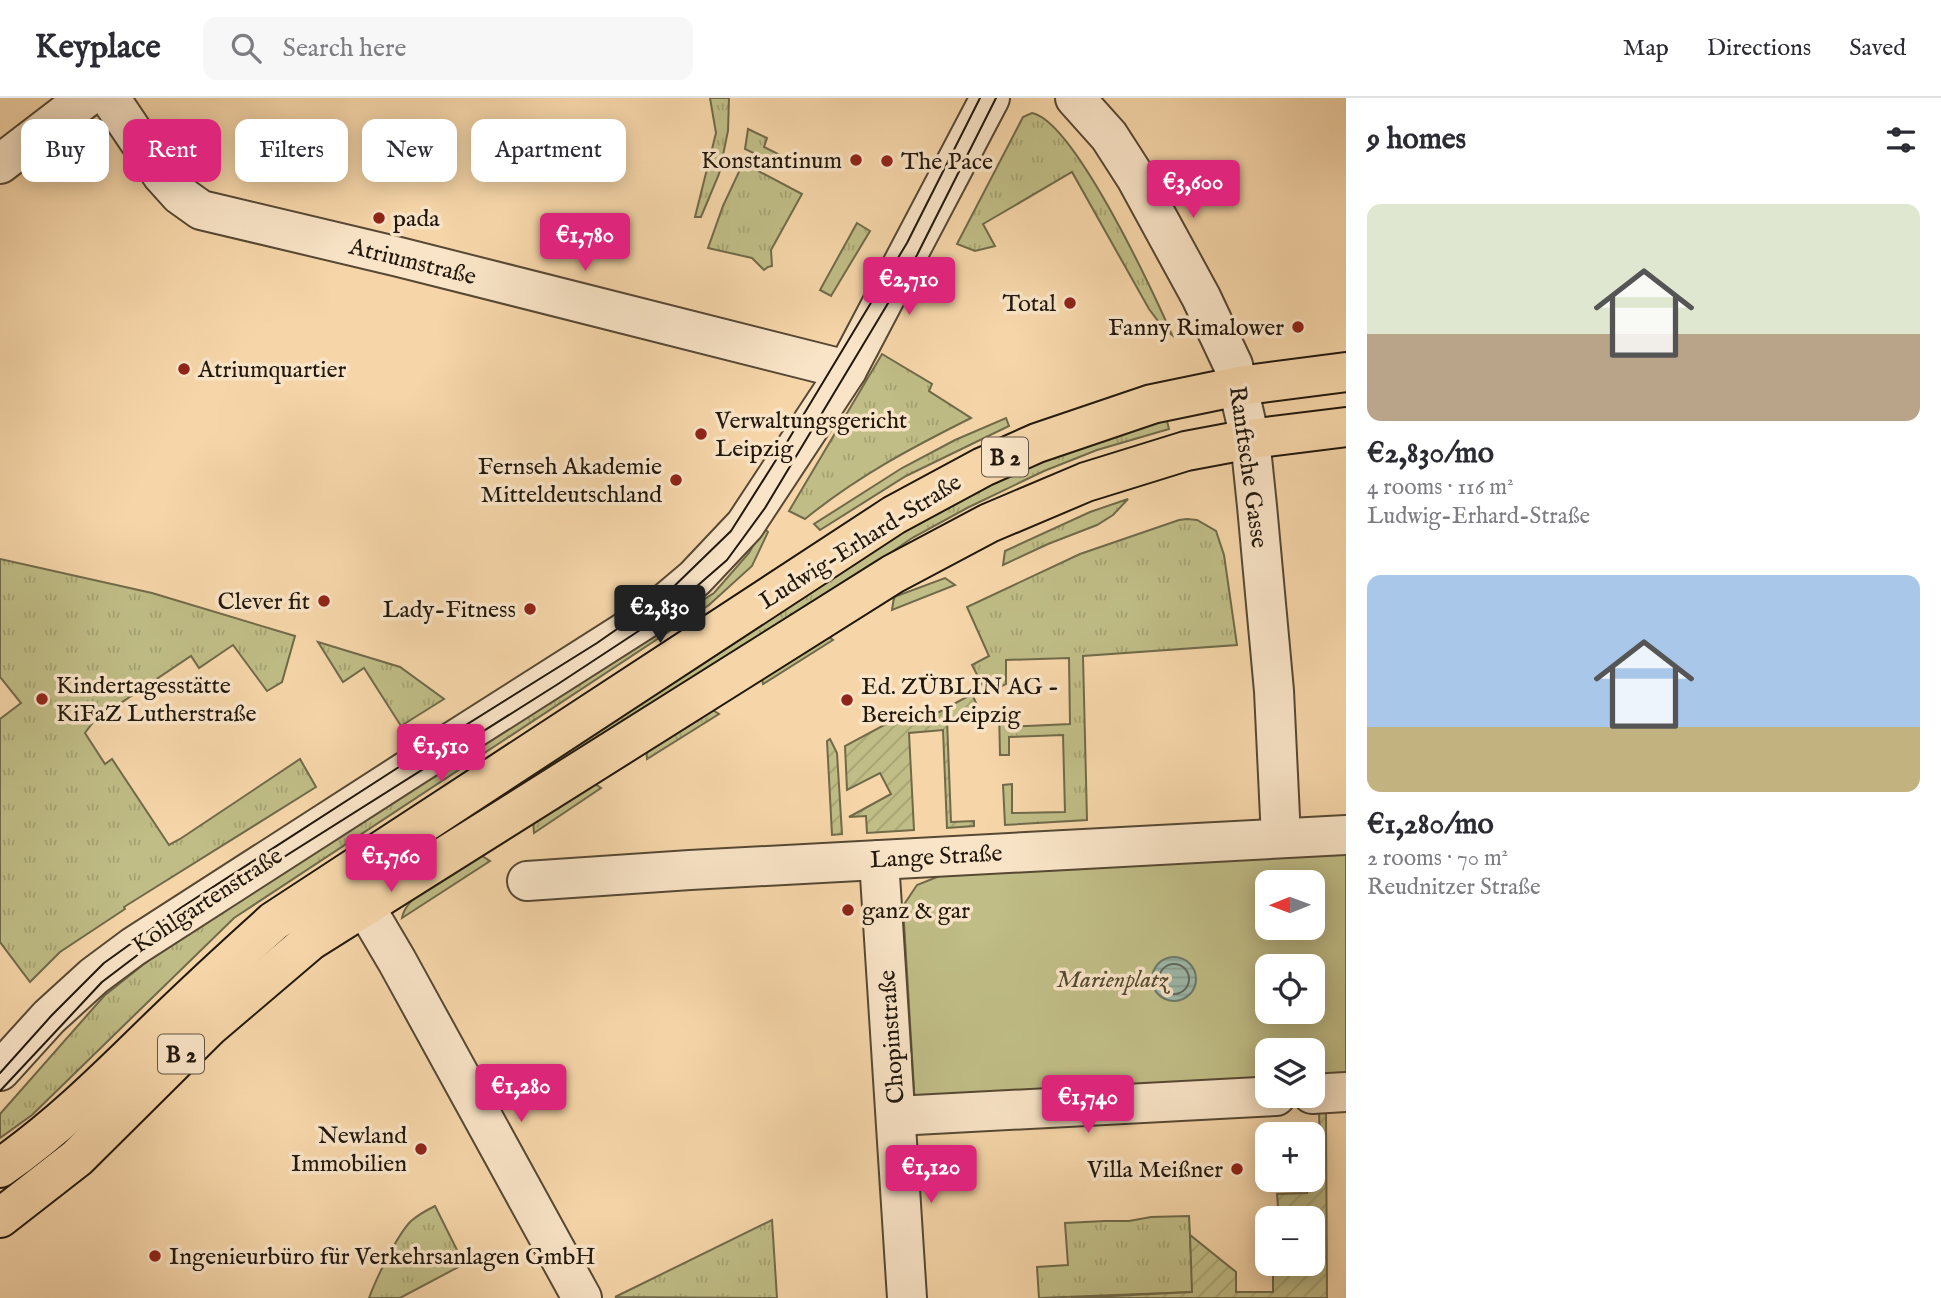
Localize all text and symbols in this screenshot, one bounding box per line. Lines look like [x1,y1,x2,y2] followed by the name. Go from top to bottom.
[203,17,693,80] search box
[35,27,161,69] text: Keyplace
[227,29,265,67] icon: search
[283,32,407,65] text: Search here
[1623,33,1669,64] text: Map
[1707,33,1811,64] text: Directions
[1849,33,1906,64] text: Saved
[21,119,109,182] chip: Buy
[123,119,221,182] chip: Rent
[235,119,348,182] chip: Filters
[362,119,457,182] chip: New
[471,119,626,182] chip: Apartment
[1367,121,1466,159] text: 9 homes
[1882,121,1920,159] icon: filters
[701,146,842,177] place label: Konstantinum
[901,147,993,178] place label: The Pace
[848,152,864,168] marker: Konstantinum
[879,153,895,169] marker: The Pace
[1136,160,1250,220] pin: €3,600
[1163,168,1223,197] text: €3,600
[393,204,440,235] place label: pada
[371,210,387,226] marker: pada
[528,214,642,273] pin: €1,780
[556,221,614,250] text: €1,780
[345,231,479,293] street label: Atriumstraße
[1581,250,1707,376] icon: home
[852,258,966,317] pin: €2,710
[879,265,939,294] text: €2,710
[1003,289,1056,320] place label: Total
[1062,295,1078,311] marker: Total
[1108,313,1284,344] place label: Fanny Rimalower
[1290,319,1306,335] marker: Fanny Rimalower
[197,355,347,386] place label: Atriumquartier
[176,361,192,377] marker: Atriumquartier
[1221,384,1274,550] street label: Ranftsche Gasse
[714,406,907,465] place label: Verwaltungsgericht Leipzig
[693,426,709,442] marker: Verwaltungsgericht Leipzig
[1367,435,1494,473] text: €2,830/mo
[982,438,1028,476] road number: B 2
[478,452,662,511] place label: Fernseh Akademie Mitteldeutschland
[754,467,968,617] street label: Ludwig-Erhard-Straße
[668,472,684,488] marker: Fernseh Akademie Mitteldeutschland
[1367,473,1514,502] text: 4 rooms · 116 m²
[1367,502,1590,531] text: Ludwig-Erhard-Straße
[603,586,717,645] pin: €2,830
[218,587,310,618] place label: Clever fit
[316,593,332,609] marker: Clever fit
[630,593,690,622] text: €2,830
[382,595,516,626] place label: Lady-Fitness
[522,601,538,617] marker: Lady-Fitness
[1581,621,1707,747] icon: home
[56,671,257,730] place label: Kindertagesstätte KiFaZ Lutherstraße
[861,672,1059,731] place label: Ed. ZÜBLIN AG - Bereich Leipzig
[34,691,50,707] marker: Kindertagesstätte KiFaZ Lutherstraße
[839,692,855,708] marker: Ed. ZÜBLIN AG - Bereich Leipzig
[384,724,498,784] pin: €1,510
[413,732,469,761] text: €1,510
[1367,806,1494,844] text: €1,280/mo
[334,834,448,894] pin: €1,760
[869,839,1003,876] street label: Lange Straße
[127,841,289,961] street label: Kohlgartenstraße
[362,842,420,871] text: €1,760
[1367,844,1508,873] text: 2 rooms · 70 m²
[1255,870,1325,940] north arrow
[1255,870,1325,1276] map controls
[1367,873,1541,902] text: Reudnitzer Straße
[862,896,970,927] place label: ganz & gar
[840,902,856,918] marker: ganz & gar
[1255,954,1325,1024] button: locate
[1056,965,1171,996] park label: Marienplatz
[872,969,913,1105] street label: Chopinstraße
[158,1035,204,1074] road number: B 2
[1255,1038,1325,1108] button: layers
[464,1065,578,1124] pin: €1,280
[491,1072,551,1101] text: €1,280
[1031,1076,1145,1135] pin: €1,740
[1058,1083,1118,1112] text: €1,740
[291,1121,407,1180] place label: Newland Immobilien
[1255,1122,1325,1192] button: +
[413,1141,429,1157] marker: Newland Immobilien
[874,1146,988,1205] pin: €1,120
[902,1153,960,1182] text: €1,120
[1086,1155,1223,1186] place label: Villa Meißner
[1229,1161,1245,1177] marker: Villa Meißner
[1255,1206,1325,1276] button: −
[169,1242,596,1273] place label: Ingenieurbüro für Verkehrsanlagen GmbH
[147,1248,163,1264] marker: Ingenieurbüro für Verkehrsanlagen GmbH

